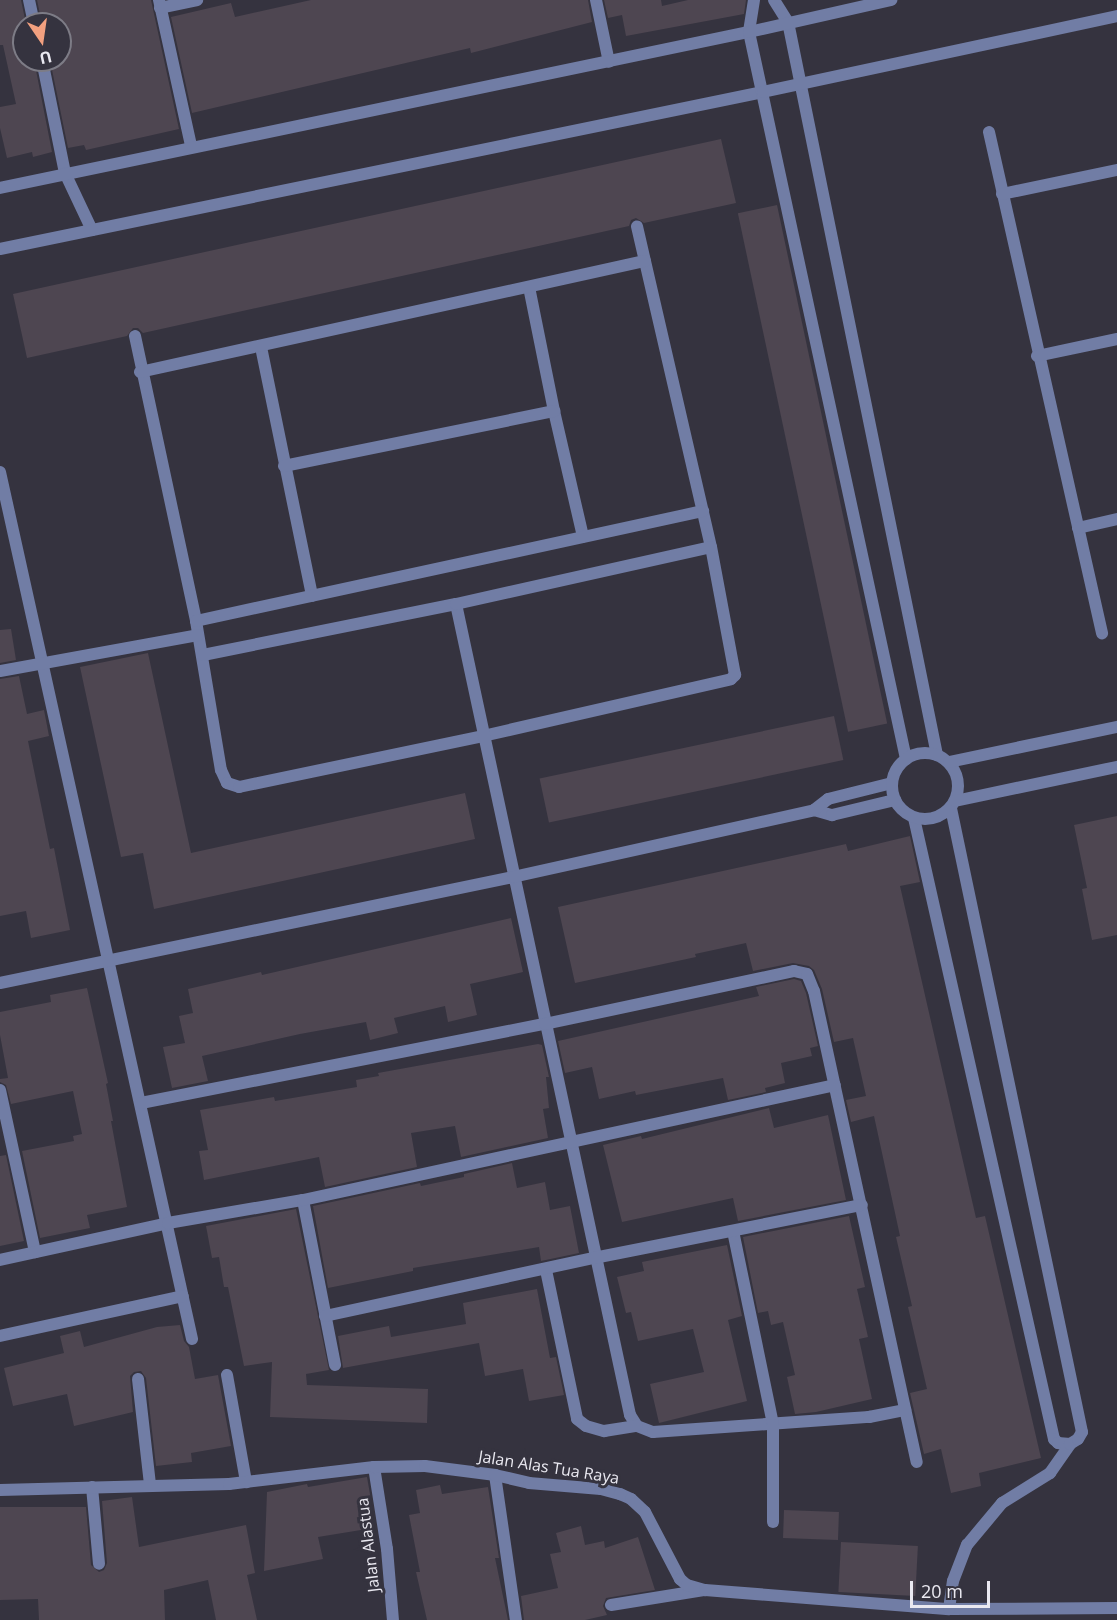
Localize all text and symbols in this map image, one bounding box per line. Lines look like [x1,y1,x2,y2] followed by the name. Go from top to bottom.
[12,12,72,72] north arrow
[37,46,54,70] text: U
[477,1446,621,1488] street label: Jalan Alas Tua Raya
[353,1497,383,1593] street label: Jalan Alastua
[913,1569,992,1607] scale bar
[921,1579,963,1603] text: 20 m

